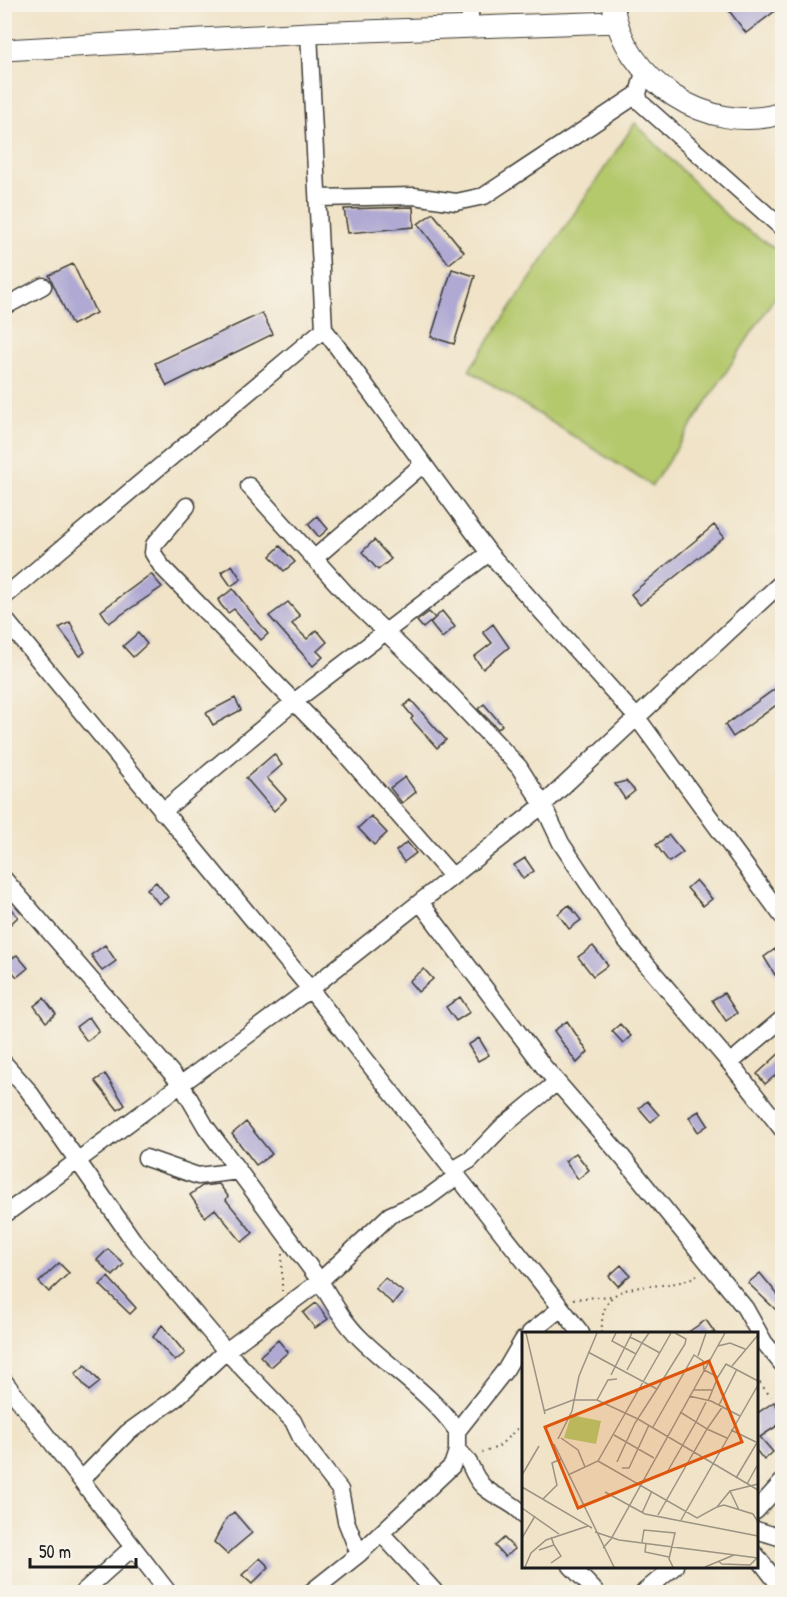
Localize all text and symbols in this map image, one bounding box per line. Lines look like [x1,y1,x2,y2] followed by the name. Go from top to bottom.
[522,1332,757,1567] inset map
[30,1531,136,1569] scale bar
[39,1539,71,1564] text: 50 m

